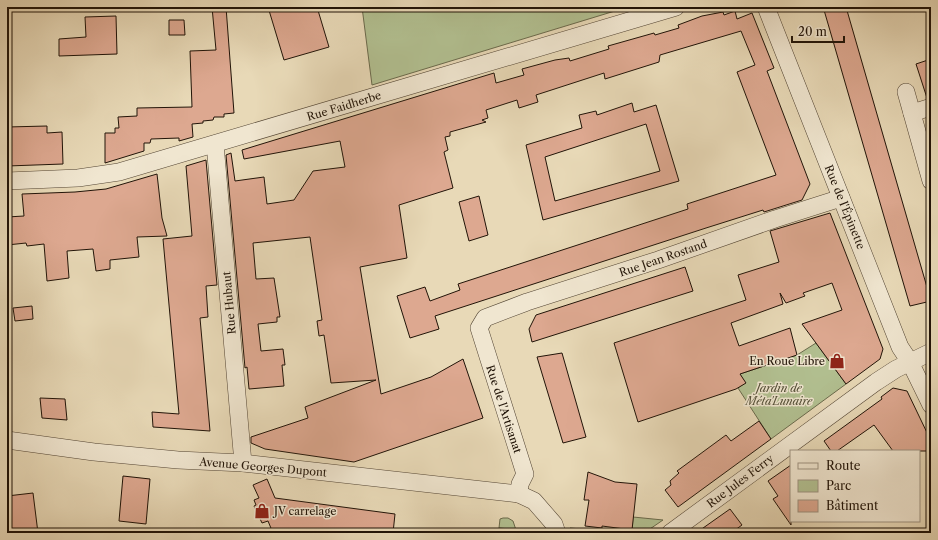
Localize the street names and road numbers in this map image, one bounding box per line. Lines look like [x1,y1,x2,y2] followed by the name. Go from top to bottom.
[305,88,383,124] street label: Rue Faidherbe
[822,163,868,251] street label: Rue de l'Épinette
[617,236,709,280] street label: Rue Jean Rostand
[219,271,239,335] street label: Rue Hubaut
[483,363,525,455] street label: Rue de l'Artisanat
[704,451,777,511] street label: Rue Jules Ferry
[198,454,327,480] street label: Avenue Georges Dupont

